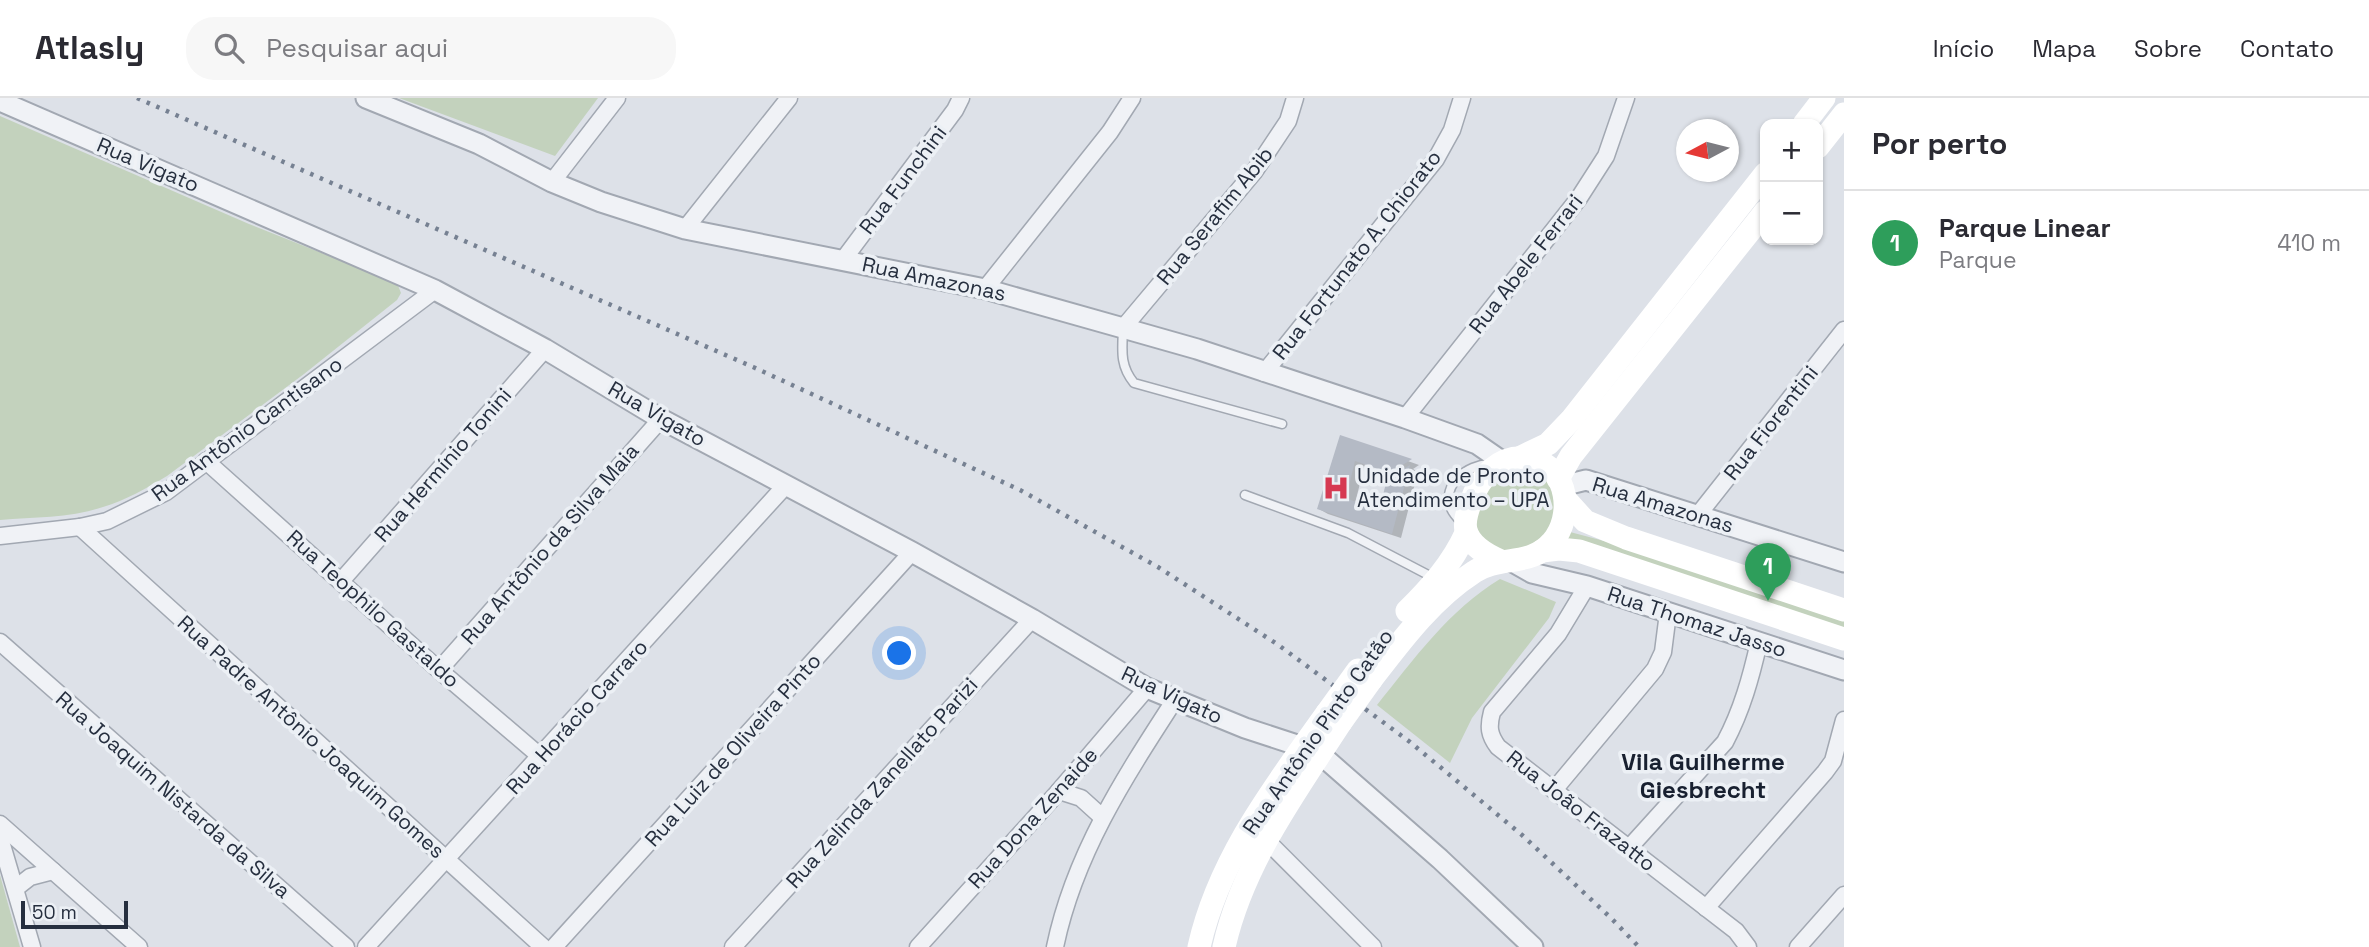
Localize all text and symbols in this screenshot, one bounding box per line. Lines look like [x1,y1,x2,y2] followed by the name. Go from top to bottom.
[186,17,676,80] search box
[35,27,144,69] text: Atlasly
[210,29,248,67] icon: search
[266,31,448,65] text: Pesquisar aqui
[1933,33,1994,64] text: Início
[2032,33,2096,64] text: Mapa
[2134,33,2202,64] text: Sobre
[2240,33,2334,64] text: Contato
[1676,119,1739,182] north arrow
[1760,119,1823,245] map controls
[1760,119,1823,182] button: +
[853,120,952,239] street label: Rua Funchini
[1872,124,2007,163] text: Por perto
[93,131,203,198] street label: Rua Vigato
[1151,141,1279,290] street label: Rua Serafim Abib
[1266,144,1447,365] street label: Rua Fortunato A. Chiorato
[1760,182,1823,245] button: −
[1463,189,1588,339] street label: Rua Abele Ferrari
[1939,211,2111,245] text: Parque Linear
[1890,228,1900,258] text: 1
[2277,228,2341,258] text: 410 m
[1939,245,2017,275] text: Parque
[860,250,1008,307] street label: Rua Amazonas
[146,350,348,507] street label: Rua Antônio Cantisano
[1717,360,1824,486] street label: Rua Fiorentini
[603,375,711,452] street label: Rua Vigato
[368,382,517,547] street label: Rua Hermínio Tonini
[455,438,644,650] street label: Rua Antônio da Silva Maia
[1357,462,1549,513] place label: Unidade de Pronto Atendimento – UPA
[1589,470,1737,539] street label: Rua Amazonas
[1321,473,1351,503] hospital icon: Unidade de Pronto Atendimento – UPA
[281,524,466,694] street label: Rua Teophilo Gastaldo
[1745,543,1791,601] pin: 1
[1604,580,1790,663] street label: Rua Thomaz Jasso
[172,609,451,864] street label: Rua Padre Antônio Joaquim Gomes
[1236,624,1399,840] street label: Rua Antônio Pinto Catão
[500,634,653,800] street label: Rua Horácio Carraro
[882,636,916,670] your location
[639,647,827,852] street label: Rua Luiz de Oliveira Pinto
[1117,659,1227,730] street label: Rua Vigato
[780,672,983,894] street label: Rua Zelinda Zanellato Parizi
[50,685,296,904] street label: Rua Joaquim Nistarda da Silva
[962,741,1103,894] street label: Rua Dona Zenaide
[1501,744,1661,877] street label: Rua João Frazatto
[1621,746,1785,805] district label: Vila Guilherme Giesbrecht
[21,898,128,930] scale bar
[32,900,77,925] text: 50 m

